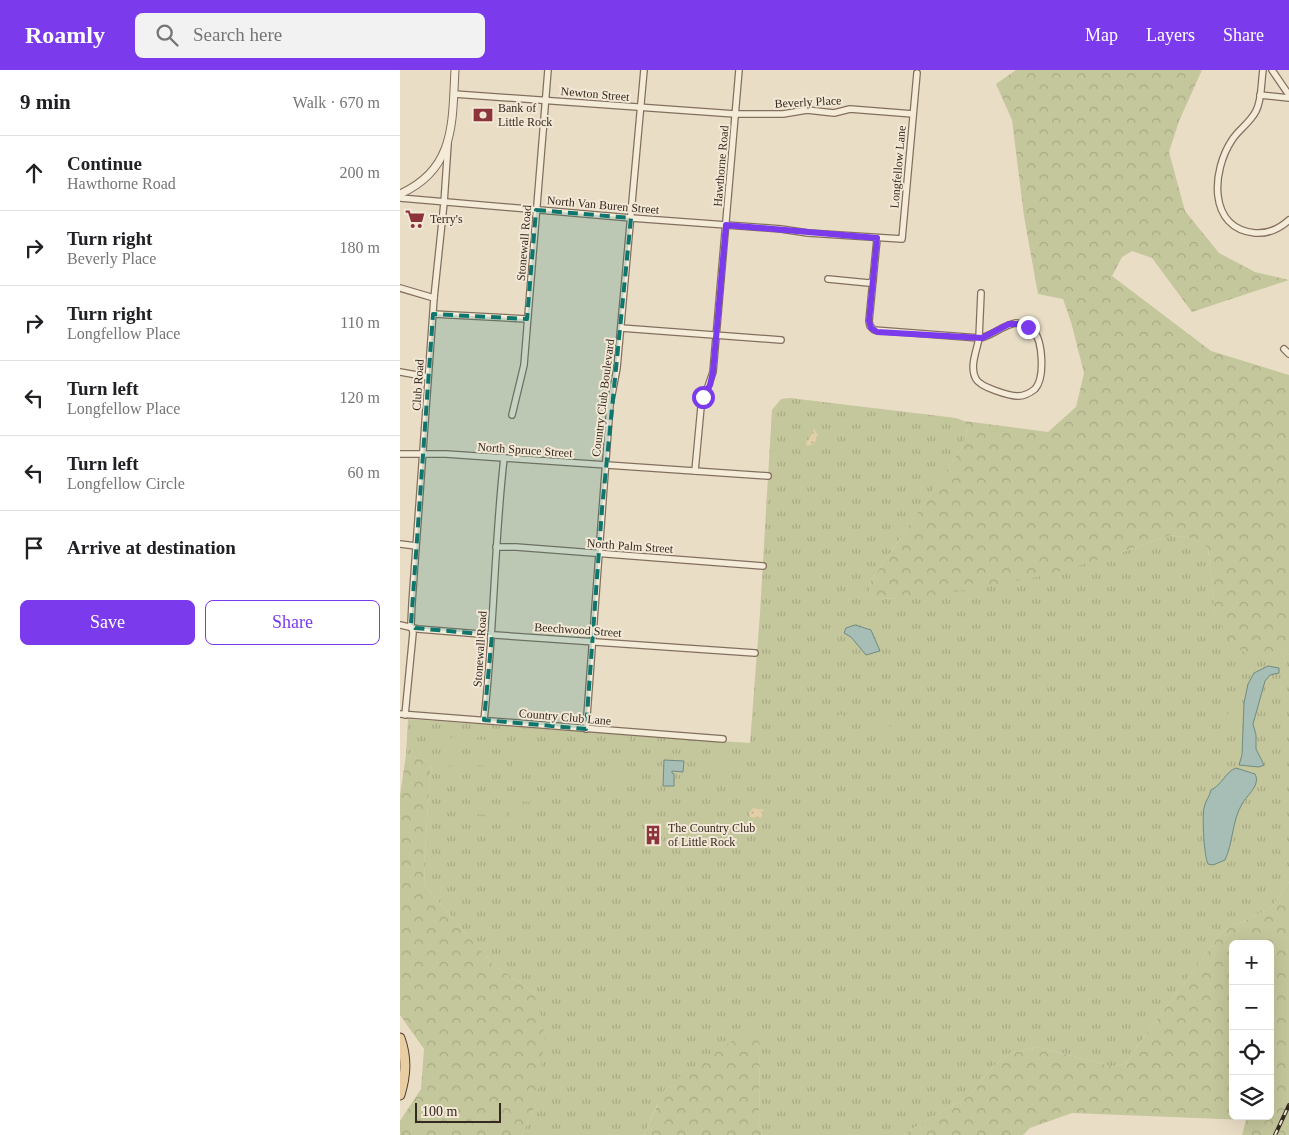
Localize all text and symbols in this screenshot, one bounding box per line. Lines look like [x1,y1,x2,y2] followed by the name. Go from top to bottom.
[135,13,485,58] search box
[153,21,181,49] icon: search
[25,22,105,48] text: Roamly
[193,24,282,45] text: Search here
[1085,25,1118,45] text: Map
[1146,25,1195,45] text: Layers
[1223,25,1264,45] text: Share
[560,84,631,104] street label: Newton Street
[20,90,71,114] text: 9 min
[774,93,842,111] street label: Beverly Place
[293,94,380,111] text: Walk · 670 m
[498,101,552,129] place label: Bank of Little Rock
[472,104,494,126] bank icon: Bank of Little Rock
[710,125,732,207] street label: Hawthorne Road
[887,125,909,209] street label: Longfellow Lane
[67,153,142,174] text: Continue
[20,159,48,187] icon: ahead
[340,164,380,181] text: 200 m
[67,175,176,192] text: Hawthorne Road
[546,193,660,217] street label: North Van Buren Street
[514,204,534,282] street label: Stonewall Road
[404,208,426,230] supermarket icon: Terry's
[430,212,463,226] place label: Terry's
[67,228,152,249] text: Turn right
[20,234,48,262] icon: right
[340,239,380,256] text: 180 m
[67,250,156,267] text: Beverly Place
[67,303,152,324] text: Turn right
[20,309,48,337] icon: right
[340,314,380,331] text: 110 m
[1017,316,1040,339] route end
[67,325,180,342] text: Longfellow Place
[589,338,617,458] street label: Country Club Boulevard
[409,359,427,411] street label: Club Road
[67,378,139,399] text: Turn left
[20,384,48,412] icon: left
[692,386,715,409] route start
[340,389,380,406] text: 120 m
[67,400,180,417] text: Longfellow Place
[477,440,574,460] street label: North Spruce Street
[67,453,139,474] text: Turn left
[20,459,48,487] icon: left
[348,464,380,481] text: 60 m
[67,475,185,492] text: Longfellow Circle
[20,534,48,562] icon: arrive
[586,536,674,556] street label: North Palm Street
[67,537,236,558] text: Arrive at destination
[20,600,195,645] button: Save
[205,600,380,645] button: Share
[470,610,490,688] street label: Stonewall Road
[534,620,623,640] street label: Beechwood Street
[518,706,612,728] street label: Country Club Lane
[668,821,755,849] place label: The Country Club of Little Rock
[642,824,664,846] building icon: The Country Club of Little Rock
[1229,940,1274,1120] map controls
[1229,940,1274,985] button: +
[1229,985,1274,1030] button: −
[1229,1030,1274,1075] button: locate
[1229,1075,1274,1120] button: layers
[415,1100,501,1123] scale bar
[422,1104,457,1119] text: 100 m

